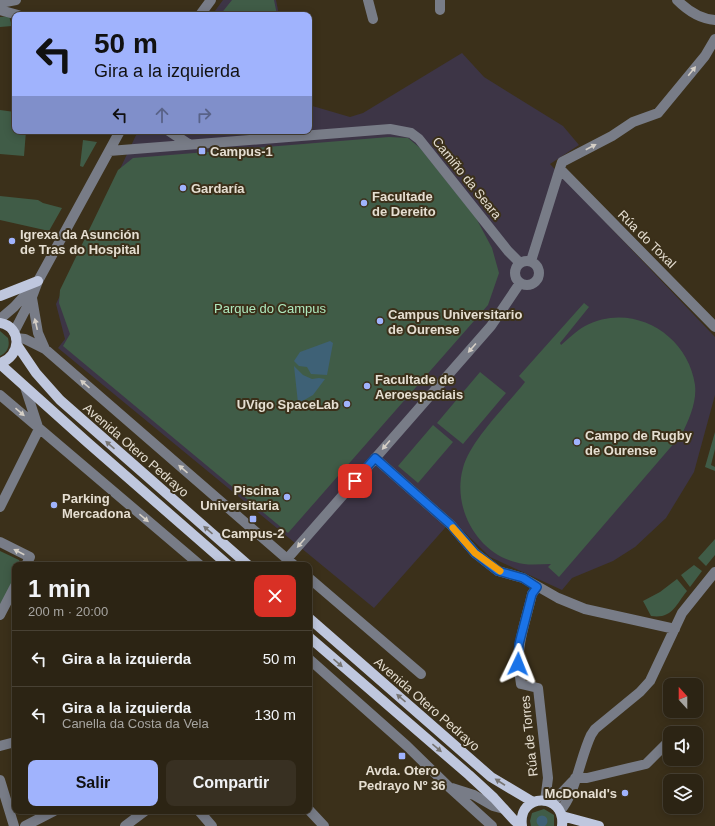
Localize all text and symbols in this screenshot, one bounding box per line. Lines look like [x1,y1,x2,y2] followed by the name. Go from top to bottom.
[28,28,80,80] icon: left
[94,28,158,59] text: 50 m
[94,61,240,81] text: Gira a la izquierda
[688,66,697,77] one-way arrow
[109,104,131,126] icon: left
[151,104,173,126] icon: ahead
[193,104,215,126] icon: right
[429,134,505,223] street label: Camiño da Seara
[210,144,273,159] place label: Campus-1
[585,144,596,151] one-way arrow
[197,146,207,156] marker: Campus-1
[191,181,245,196] place label: Gardaría
[178,183,188,193] marker: Gardaría
[372,189,436,219] place label: Facultade de Dereito
[359,198,369,208] marker: Facultade de Dereito
[615,207,679,271] street label: Rúa do Toxal
[20,227,140,257] place label: Igrexa da Asunción de Tras do Hospital
[7,236,17,246] marker: Igrexa da Asunción de Tras do Hospital
[214,301,327,316] park label: Parque do Campus
[388,307,522,337] place label: Campus Universitario de Ourense
[375,316,385,326] marker: Campus Universitario de Ourense
[32,318,38,330] one-way arrow
[468,342,477,353] one-way arrow
[375,372,463,402] place label: Facultade de Aeroespaciais
[80,380,90,389] one-way arrow
[362,381,372,391] marker: Facultade de Aeroespaciais
[237,397,339,412] place label: UVigo SpaceLab
[342,399,352,409] marker: UVigo SpaceLab
[80,400,192,500] street label: Avenida Otero Pedrayo
[14,408,25,417] one-way arrow
[585,428,693,458] place label: Campo de Rugby de Ourense
[572,437,582,447] marker: Campo de Rugby de Ourense
[105,440,115,449] one-way arrow
[382,440,391,451] one-way arrow
[338,464,372,498] pin
[178,465,188,474] one-way arrow
[344,470,366,492] icon: arrive
[200,483,280,513] place label: Piscina Universitaria
[62,491,131,521] place label: Parking Mercadona
[282,492,292,502] marker: Piscina Universitaria
[49,500,59,510] marker: Parking Mercadona
[138,513,149,522] one-way arrow
[248,514,258,524] marker: Campus-2
[203,526,213,535] one-way arrow
[222,526,284,541] place label: Campus-2
[296,538,305,548] one-way arrow
[13,548,25,555] one-way arrow
[28,575,91,602] text: 1 min
[254,575,296,617] button: close
[28,604,108,619] text: 200 m · 20:00
[497,643,539,685] position arrow
[28,648,50,670] icon: left
[62,650,191,667] text: Gira a la izquierda
[263,650,296,667] text: 50 m
[371,654,483,754] street label: Avenida Otero Pedrayo
[334,658,343,667] one-way arrow
[663,678,703,718] north arrow
[663,678,703,814] map controls
[395,694,406,703] one-way arrow
[517,694,541,777] street label: Rúa de Torres
[62,699,191,716] text: Gira a la izquierda
[28,704,50,726] icon: left
[254,706,296,723] text: 130 m
[62,716,209,731] text: Canella da Costa da Vela
[663,726,703,766] button: sound
[432,743,442,752] one-way arrow
[397,751,407,761] marker: Avda. Otero Pedrayo Nº 36
[28,760,158,806] button: Salir
[166,760,296,806] button: Compartir
[358,763,446,793] place label: Avda. Otero Pedrayo Nº 36
[663,774,703,814] button: layers
[494,778,505,786] one-way arrow
[545,786,617,801] place label: McDonald's
[620,788,630,798] marker: McDonald's

